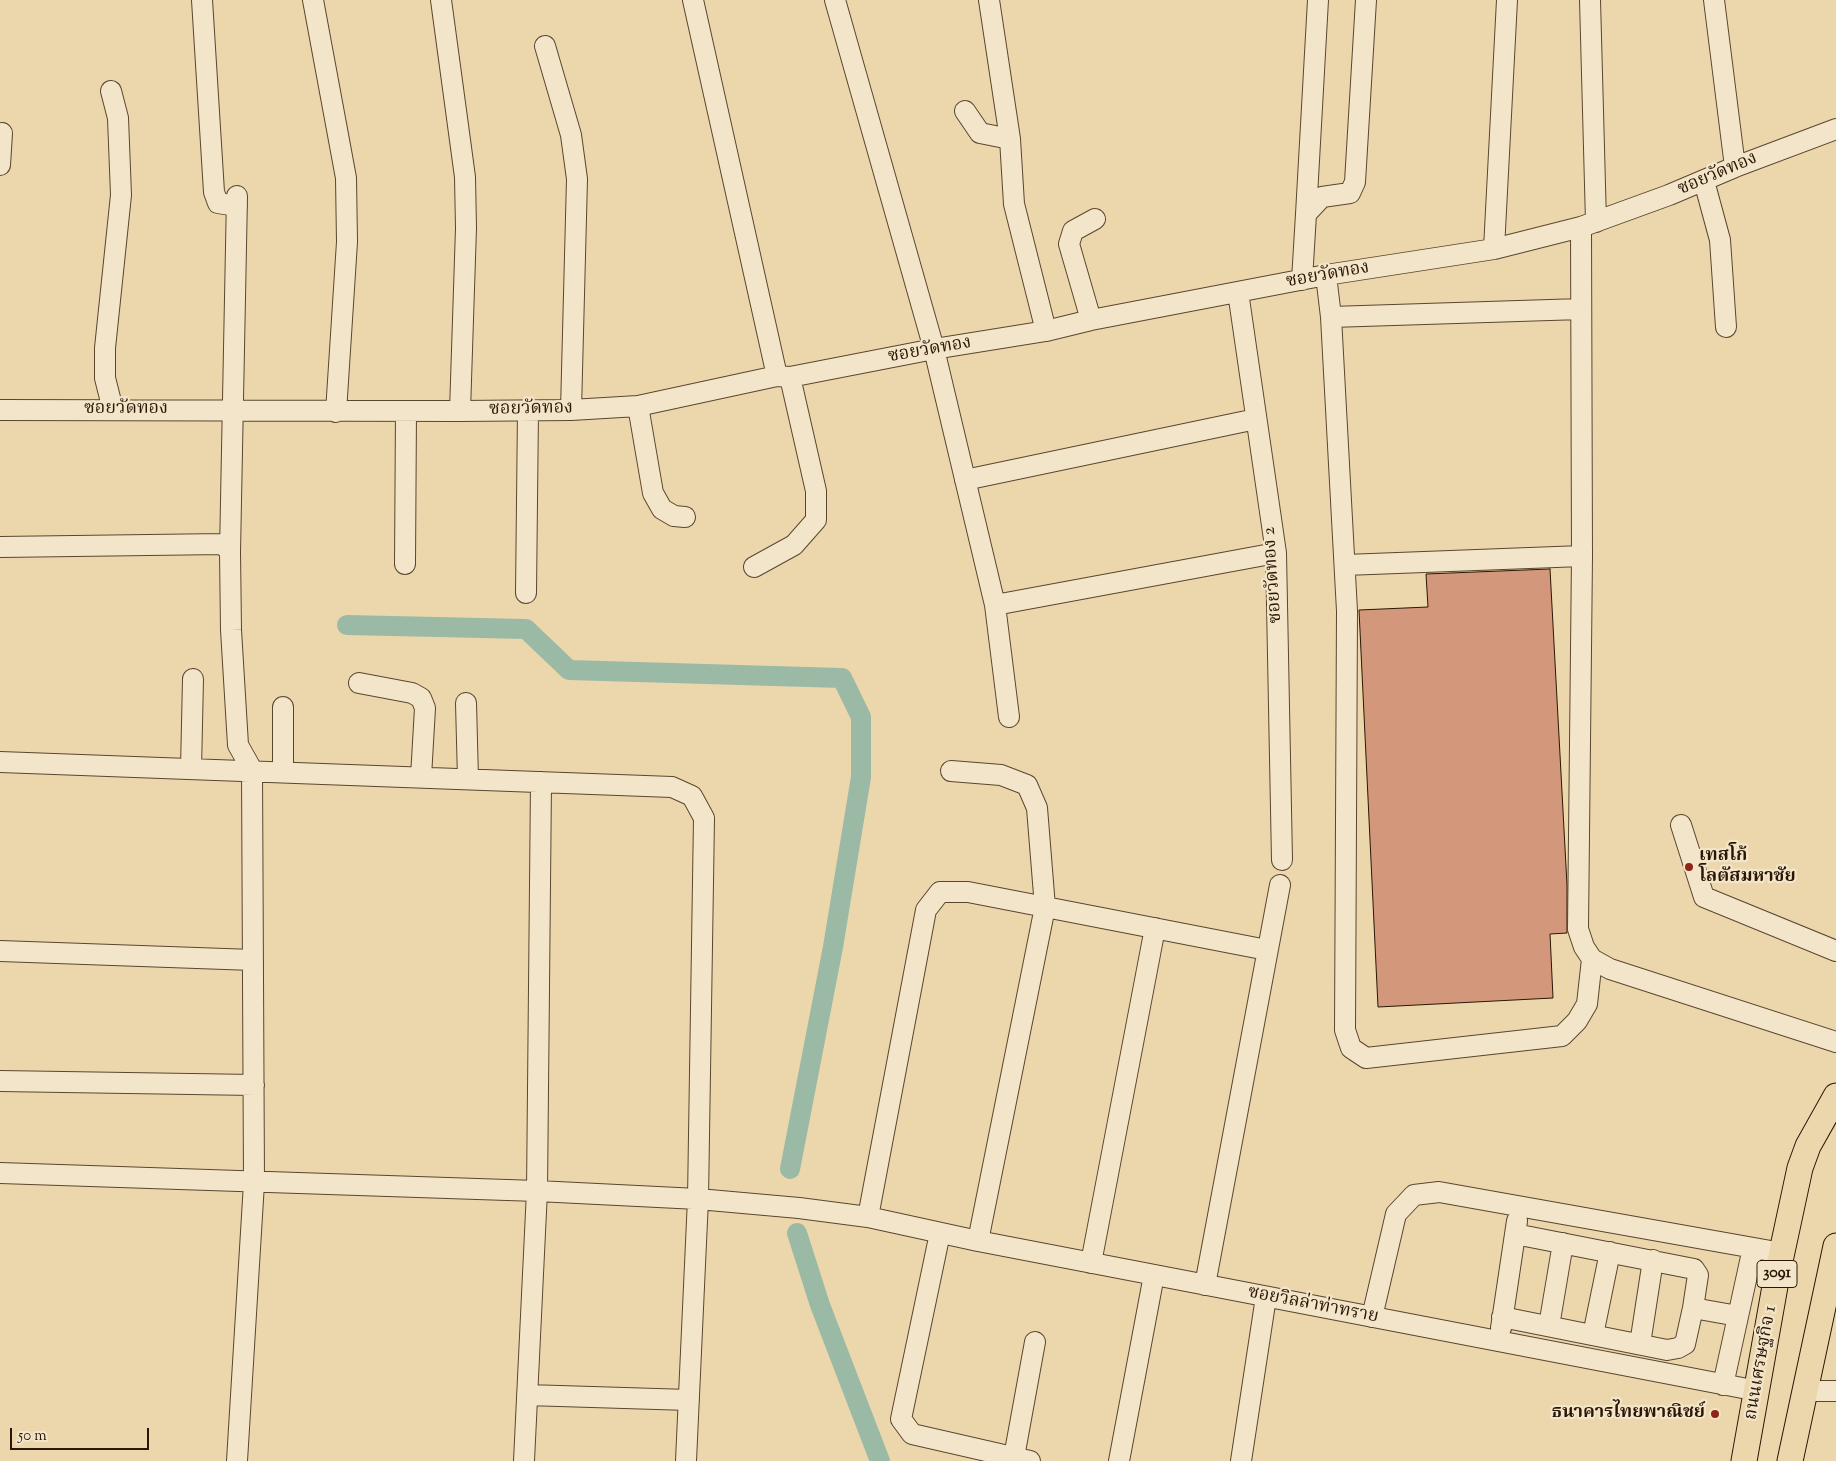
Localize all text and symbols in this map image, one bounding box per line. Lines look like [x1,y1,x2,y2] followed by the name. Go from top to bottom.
[1675,149,1761,201] street label: ซอยวัดทอง
[1285,258,1371,294] street label: ซอยวัดทอง
[887,333,973,369] street label: ซอยวัดทอง
[489,398,573,422] street label: ซอยวัดทอง
[84,399,168,421] street label: ซอยวัดทอง
[1260,526,1288,624] street label: ซอยวัดทอง 2
[1699,846,1796,889] place label: เทสโก้ โลตัสมหาชัย
[1683,861,1695,873] marker: เทสโก้ โลตัสมหาชัย
[1757,1260,1797,1288] road number: 3091
[1246,1283,1380,1329] street label: ซอยวิลล่าท่าทราย
[1741,1304,1783,1422] street label: ถนนเศรษฐกิจ 1
[1552,1403,1705,1425] place label: ธนาคารไทยพาณิชย์
[1709,1408,1721,1420] marker: ธนาคารไทยพาณิชย์
[12,1418,151,1450] scale bar
[18,1426,47,1447] text: 50 m

